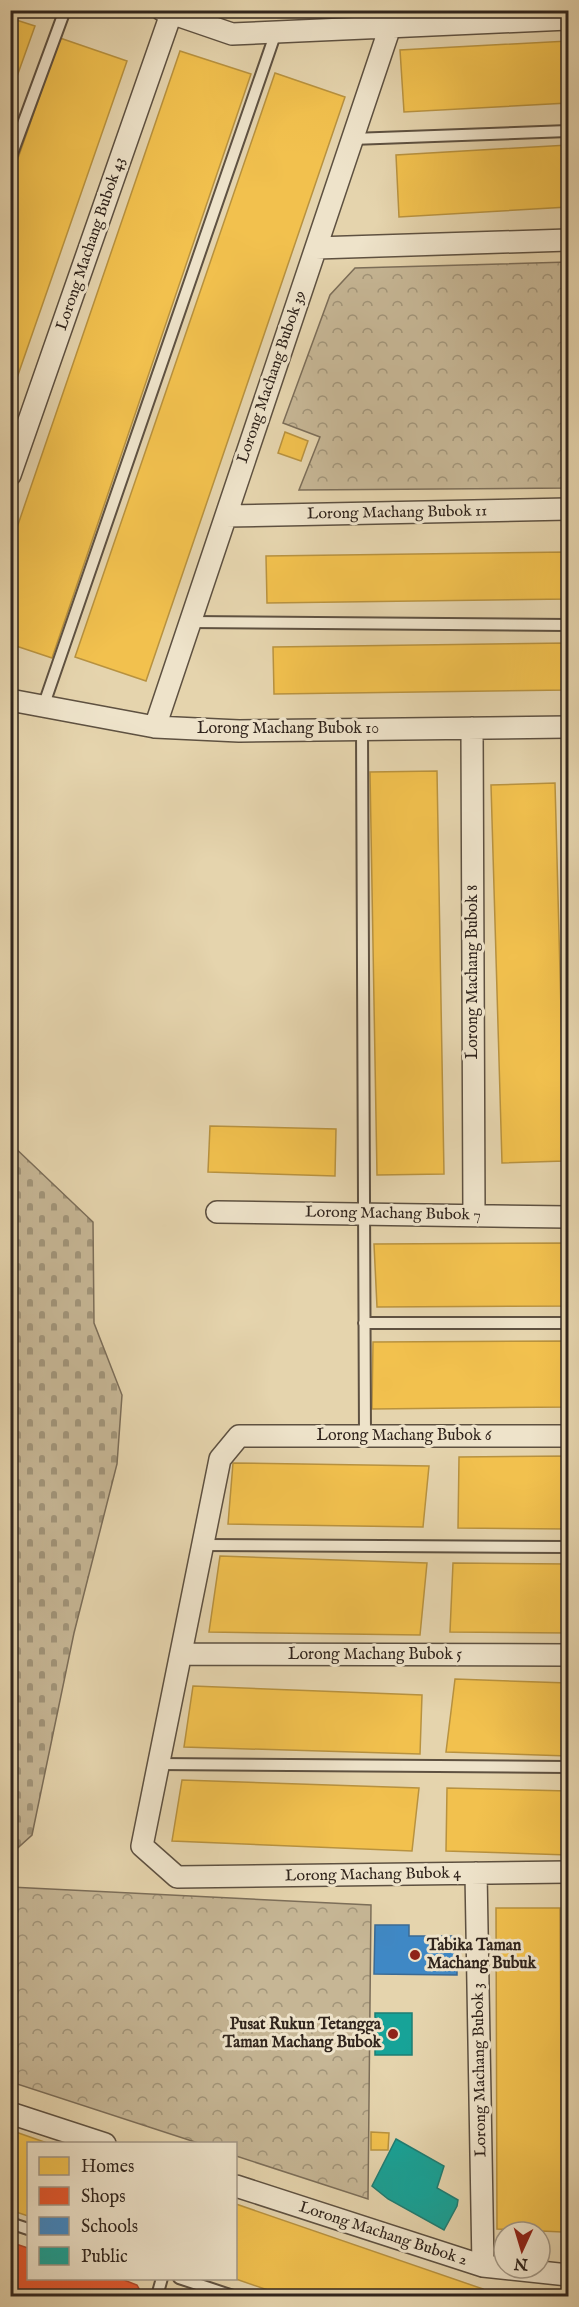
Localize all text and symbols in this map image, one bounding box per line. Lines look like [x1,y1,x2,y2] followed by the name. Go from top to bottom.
[52,155,130,333] street label: Lorong Machang Bubok 43
[233,288,311,466] street label: Lorong Machang Bubok 39
[307,501,487,525] street label: Lorong Machang Bubok 11
[197,719,379,739] street label: Lorong Machang Bubok 10
[463,885,483,1059] street label: Lorong Machang Bubok 8
[305,1202,481,1226] street label: Lorong Machang Bubok 7
[317,1426,492,1446] street label: Lorong Machang Bubok 6
[288,1645,462,1665] street label: Lorong Machang Bubok 5
[285,1863,461,1887] street label: Lorong Machang Bubok 4
[426,1936,537,1974] place label: Tabika Taman Machang Bubuk
[408,1948,422,1962] marker: Tabika Taman Machang Bubuk
[468,1983,492,2157] street label: Lorong Machang Bubok 3
[222,2015,382,2053] place label: Pusat Rukun Tetangga Taman Machang Bubok
[386,2027,400,2041] marker: Pusat Rukun Tetangga Taman Machang Bubok
[27,2142,237,2280] legend
[81,2156,134,2179] text: Homes
[81,2186,126,2209] text: Shops
[296,2197,470,2271] street label: Lorong Machang Bubok 2
[81,2216,138,2239] text: Schools
[492,2220,552,2280] north arrow
[81,2246,128,2269] text: Public
[513,2252,530,2273] text: N

